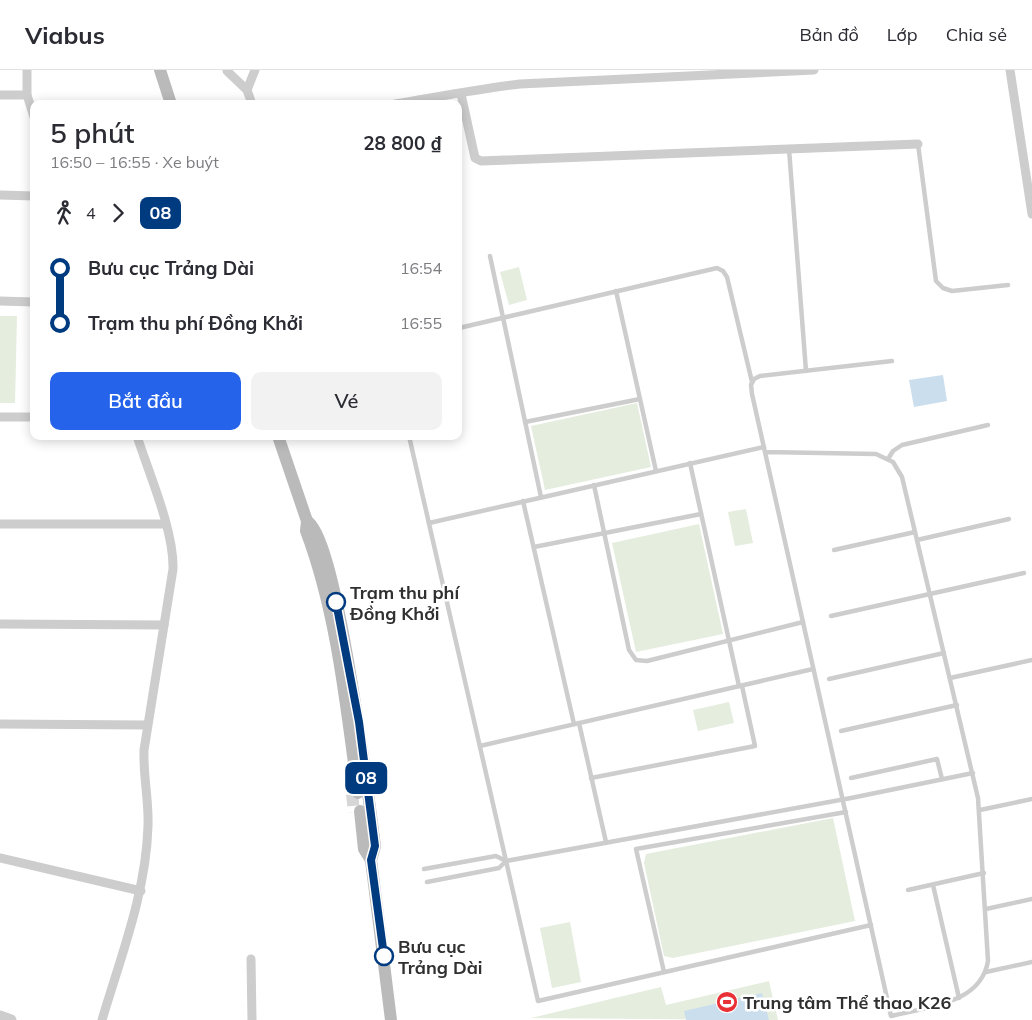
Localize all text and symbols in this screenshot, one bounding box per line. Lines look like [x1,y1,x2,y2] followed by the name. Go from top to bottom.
[25,20,105,50] text: Viabus
[799,23,859,46] text: Bản đồ
[887,23,918,46] text: Lớp
[946,23,1007,46] text: Chia sẻ
[50,115,135,150] text: 5 phút
[363,131,442,155] text: 28 800 ₫
[50,152,219,172] text: 16:50 – 16:55 · Xe buýt
[50,199,78,227] icon: walk
[104,199,132,227] icon: forward
[150,201,171,224] text: 08
[86,203,96,223] text: 4
[88,256,254,280] text: Bưu cục Trảng Dài
[400,258,442,278] text: 16:54
[88,311,303,335] text: Trạm thu phí Đồng Khởi
[400,313,442,333] text: 16:55
[50,372,241,430] button: Bắt đầu
[251,372,442,430] button: Vé
[349,581,460,625] place label: Trạm thu phí Đồng Khởi
[326,592,346,612] marker: Trạm thu phí Đồng Khởi
[344,762,388,794] line badge: 08
[355,766,377,789] text: 08
[398,935,483,979] place label: Bưu cục Trảng Dài
[374,946,394,966] marker: Bưu cục Trảng Dài
[715,990,739,1014] sports icon: Trung tâm Thể thao K26
[743,991,952,1014] place label: Trung tâm Thể thao K26

